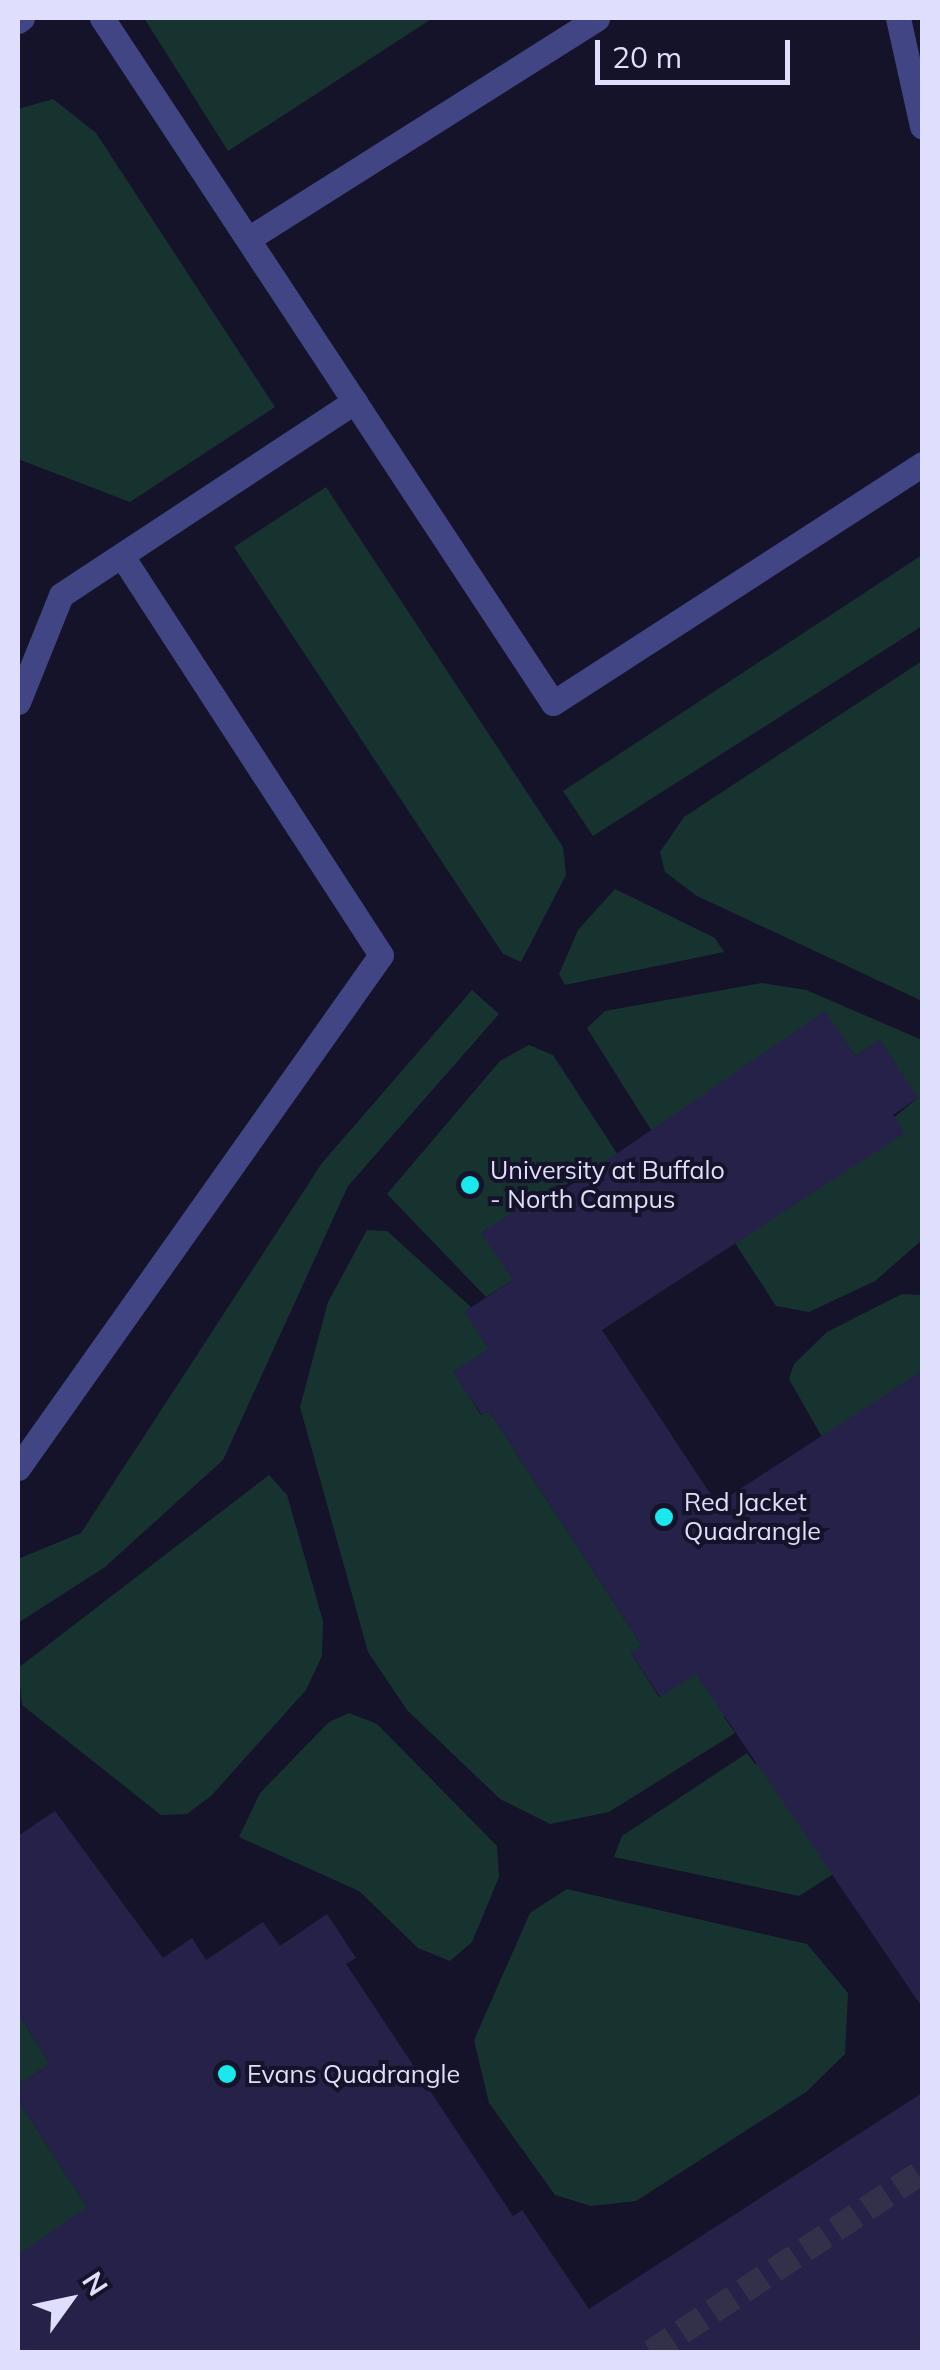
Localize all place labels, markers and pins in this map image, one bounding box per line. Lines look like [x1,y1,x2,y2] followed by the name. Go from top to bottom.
[490,1156,725,1215] place label: University at Buffalo - North Campus
[459,1174,481,1196] marker: University at Buffalo - North Campus
[684,1488,821,1547] place label: Red Jacket Quadrangle
[653,1506,675,1528] marker: Red Jacket Quadrangle
[247,2059,460,2089] place label: Evans Quadrangle
[216,2063,238,2085] marker: Evans Quadrangle

